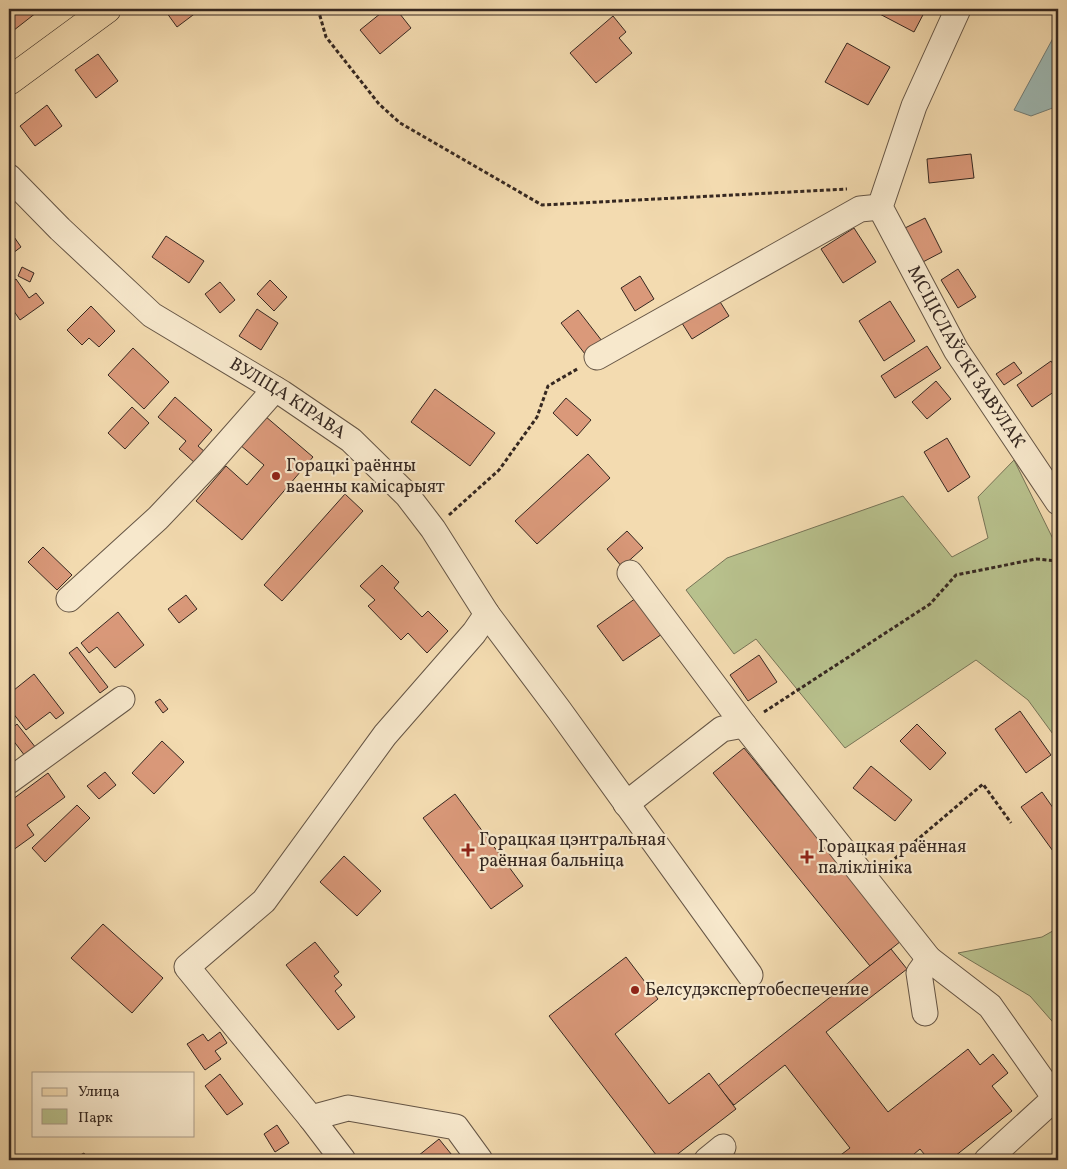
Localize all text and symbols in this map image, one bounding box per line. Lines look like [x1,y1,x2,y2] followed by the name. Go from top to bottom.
[901,261,1031,453] street label: МСЦІСЛАЎСКІ ЗАВУЛАК
[225,352,351,446] street label: ВУЛІЦА КІРАВА
[286,454,445,500] place label: Горацкі раённы ваенны камісарыят
[270,470,282,482] marker: Горацкі раённы ваенны камісарыят
[479,828,666,874] place label: Горацкая цэнтральная раённая бальніца
[818,835,966,881] place label: Горацкая раённая паліклініка
[461,843,475,857] marker: Горацкая цэнтральная раённая бальніца
[800,850,814,864] marker: Горацкая раённая паліклініка
[645,978,869,1003] place label: Белсудэкспертобеспечение
[629,984,641,996] marker: Белсудэкспертобеспечение
[32,1072,195,1136] legend
[78,1082,120,1103] text: Улица
[78,1108,113,1129] text: Парк

